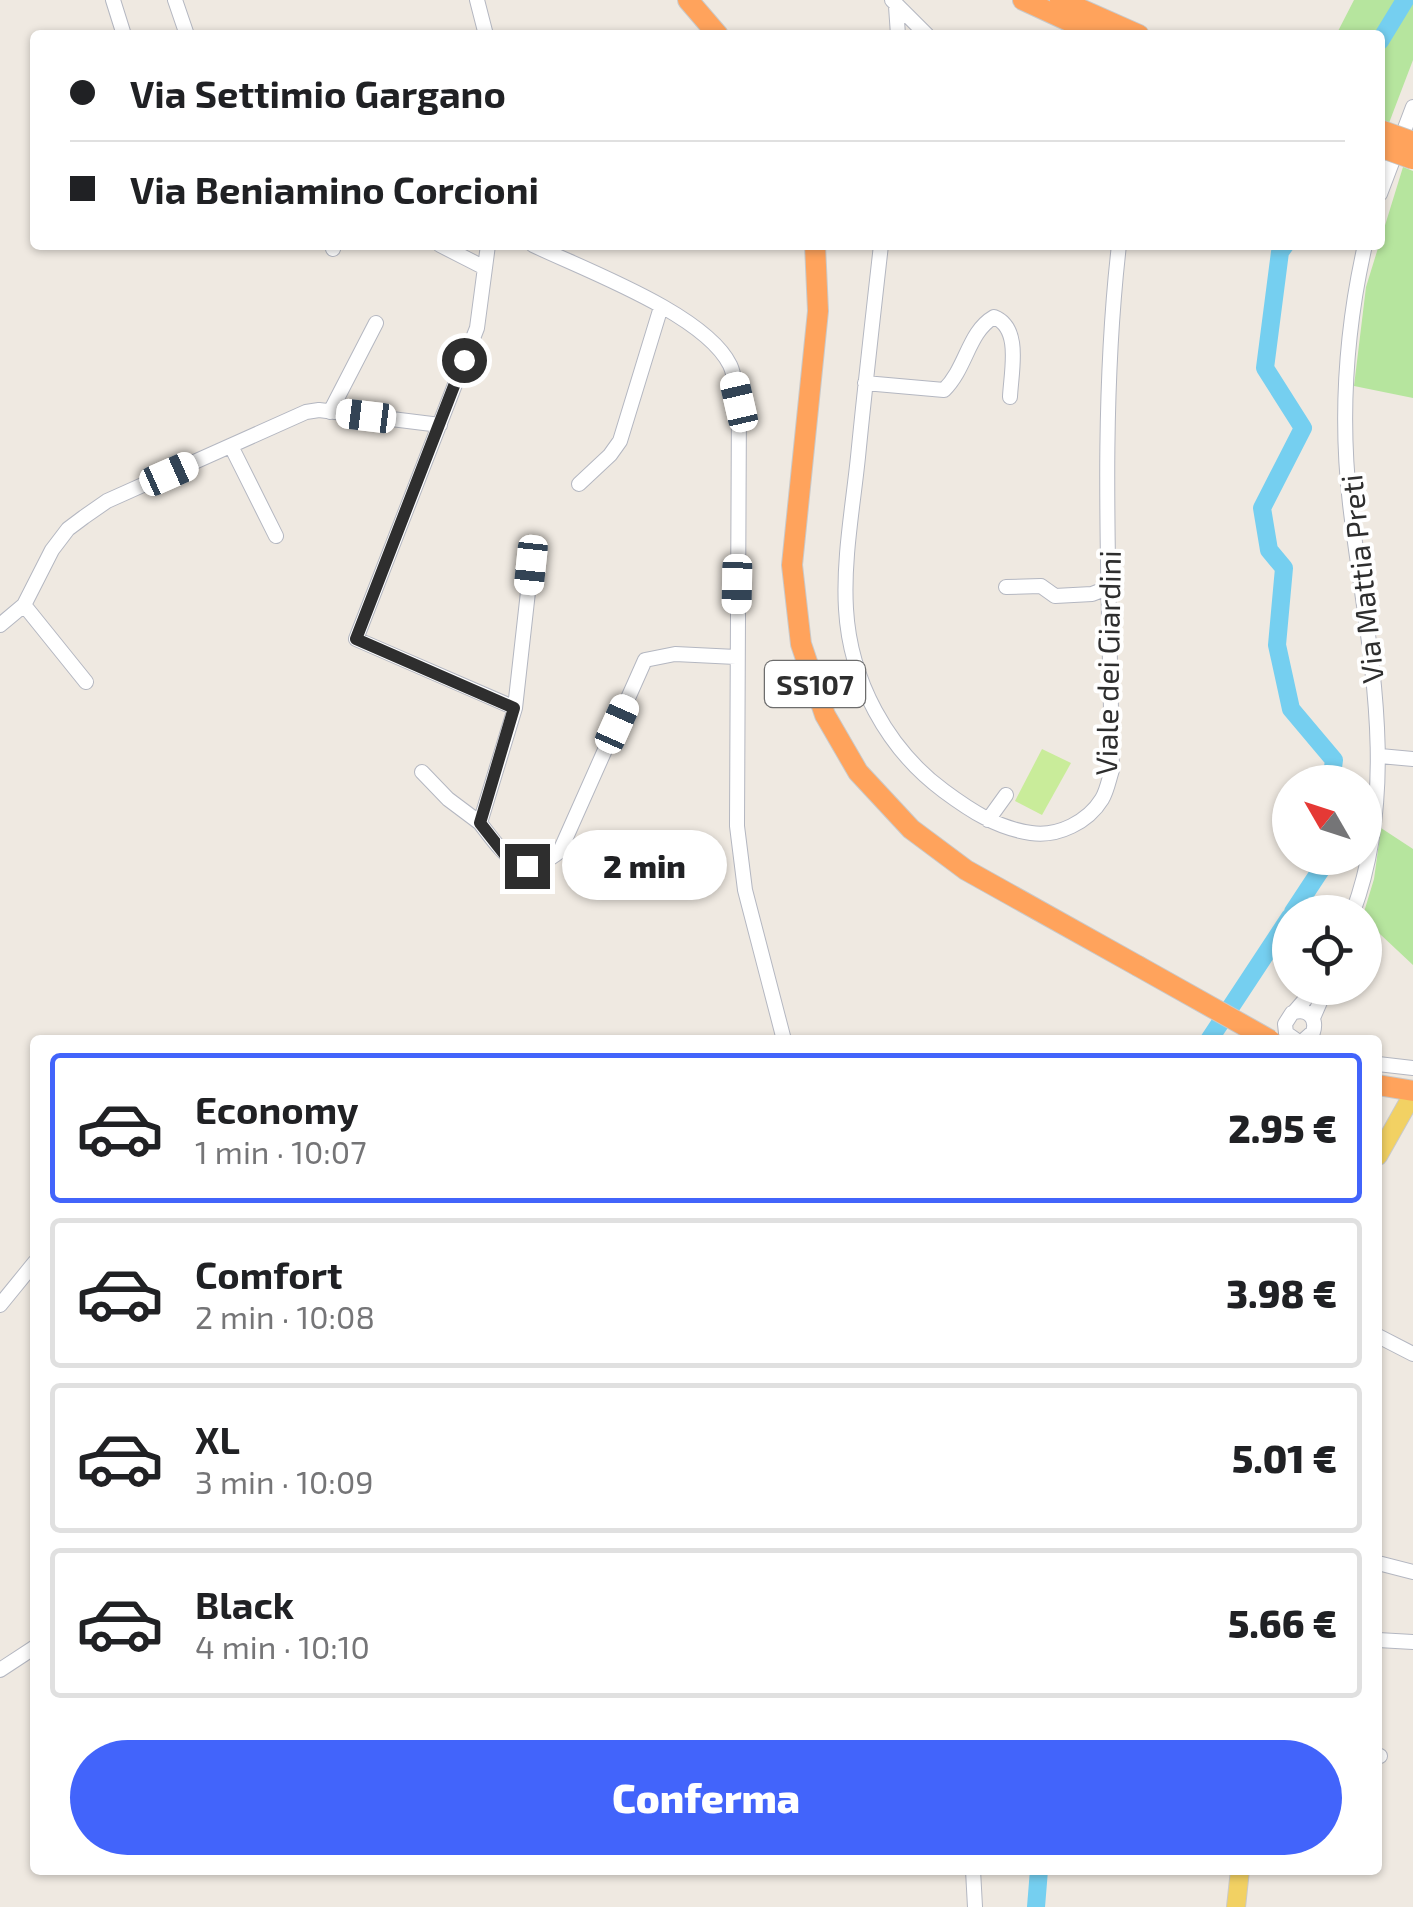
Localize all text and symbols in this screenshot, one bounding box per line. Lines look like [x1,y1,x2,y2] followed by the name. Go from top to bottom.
[130,70,506,116] text: Via Settimio Gargano
[130,166,539,212] text: Via Beniamino Corcioni
[442,338,487,383] route start
[718,369,760,435] car
[334,397,398,435] car
[135,448,203,500] car
[1332,473,1390,685] street label: Via Mattia Preti
[513,534,549,596] car
[1087,550,1127,776] street label: Viale dei Giardini
[721,554,753,614] car
[765,661,865,707] road number: SS107
[591,690,643,758] car
[1272,765,1382,875] north arrow
[1272,765,1382,1005] map controls
[562,831,727,901] callout: 2 min
[505,844,550,889] route end
[603,846,686,884] text: 2 min
[1272,895,1382,1005] button: locate
[75,1083,165,1173] icon: car
[195,1086,359,1132] text: Economy
[1228,1105,1337,1151] text: 2.95 €
[195,1132,367,1170] text: 1 min · 10:07
[75,1248,165,1338] icon: car
[195,1251,343,1297] text: Comfort
[1226,1270,1337,1316] text: 3.98 €
[195,1297,375,1335] text: 2 min · 10:08
[75,1413,165,1503] icon: car
[195,1416,240,1462] text: XL
[1232,1435,1337,1481] text: 5.01 €
[195,1462,374,1500] text: 3 min · 10:09
[75,1578,165,1668] icon: car
[195,1581,294,1627] text: Black
[1228,1600,1337,1646] text: 5.66 €
[195,1627,370,1665] text: 4 min · 10:10
[70,1740,1342,1855] button: Conferma

